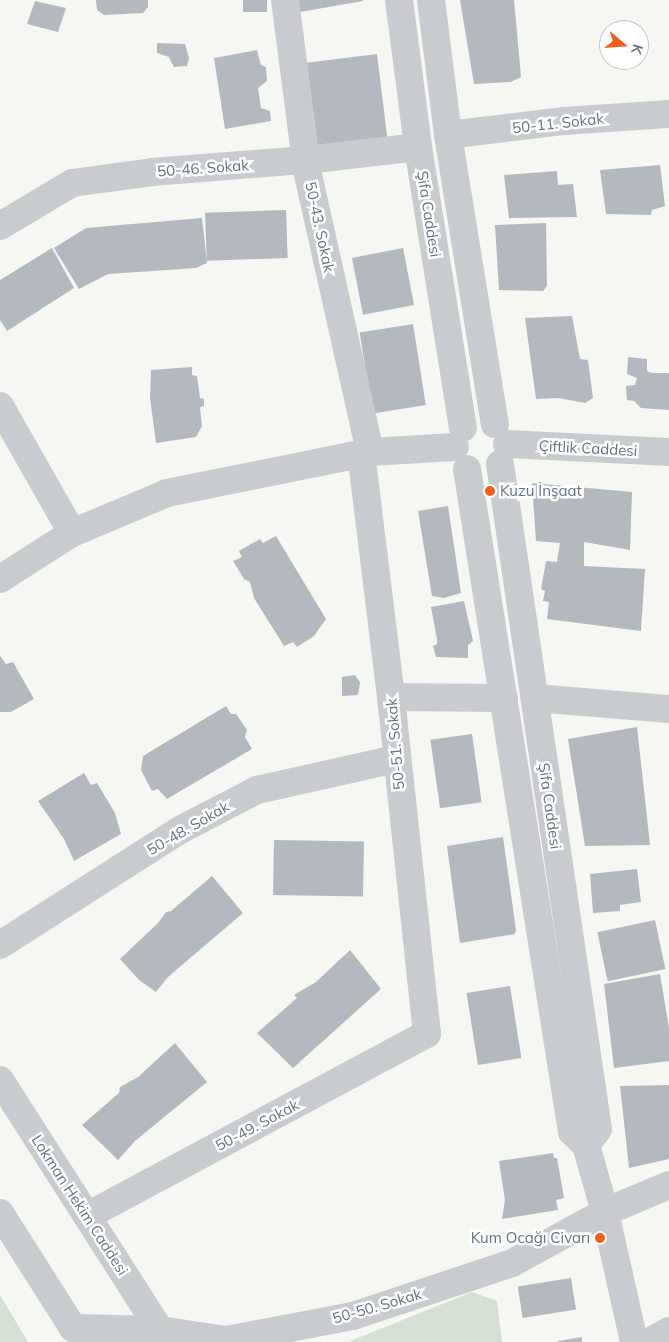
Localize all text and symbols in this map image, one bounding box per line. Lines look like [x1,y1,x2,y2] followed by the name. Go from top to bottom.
[599,20,649,70] north arrow
[627,42,647,57] text: K
[511,109,605,137] street label: 50-11. Sokak
[156,156,250,180] street label: 50-46. Sokak
[413,170,445,258] street label: Şifa Caddesi
[302,180,338,274] street label: 50-43. Sokak
[538,436,638,460] street label: Çiftlik Caddesi
[500,482,582,500] place label: Kuzu İnşaat
[484,485,496,497] marker: Kuzu İnşaat
[382,697,408,791] street label: 50-51. Sokak
[535,762,565,850] street label: Şifa Caddesi
[144,797,232,859] street label: 50-48. Sokak
[212,1095,302,1155] street label: 50-49. Sokak
[28,1132,132,1278] street label: Lokman Hekim Caddesi
[471,1229,590,1247] place label: Kum Ocağı Civarı
[594,1232,606,1244] marker: Kum Ocağı Civarı
[330,1285,424,1327] street label: 50-50. Sokak

